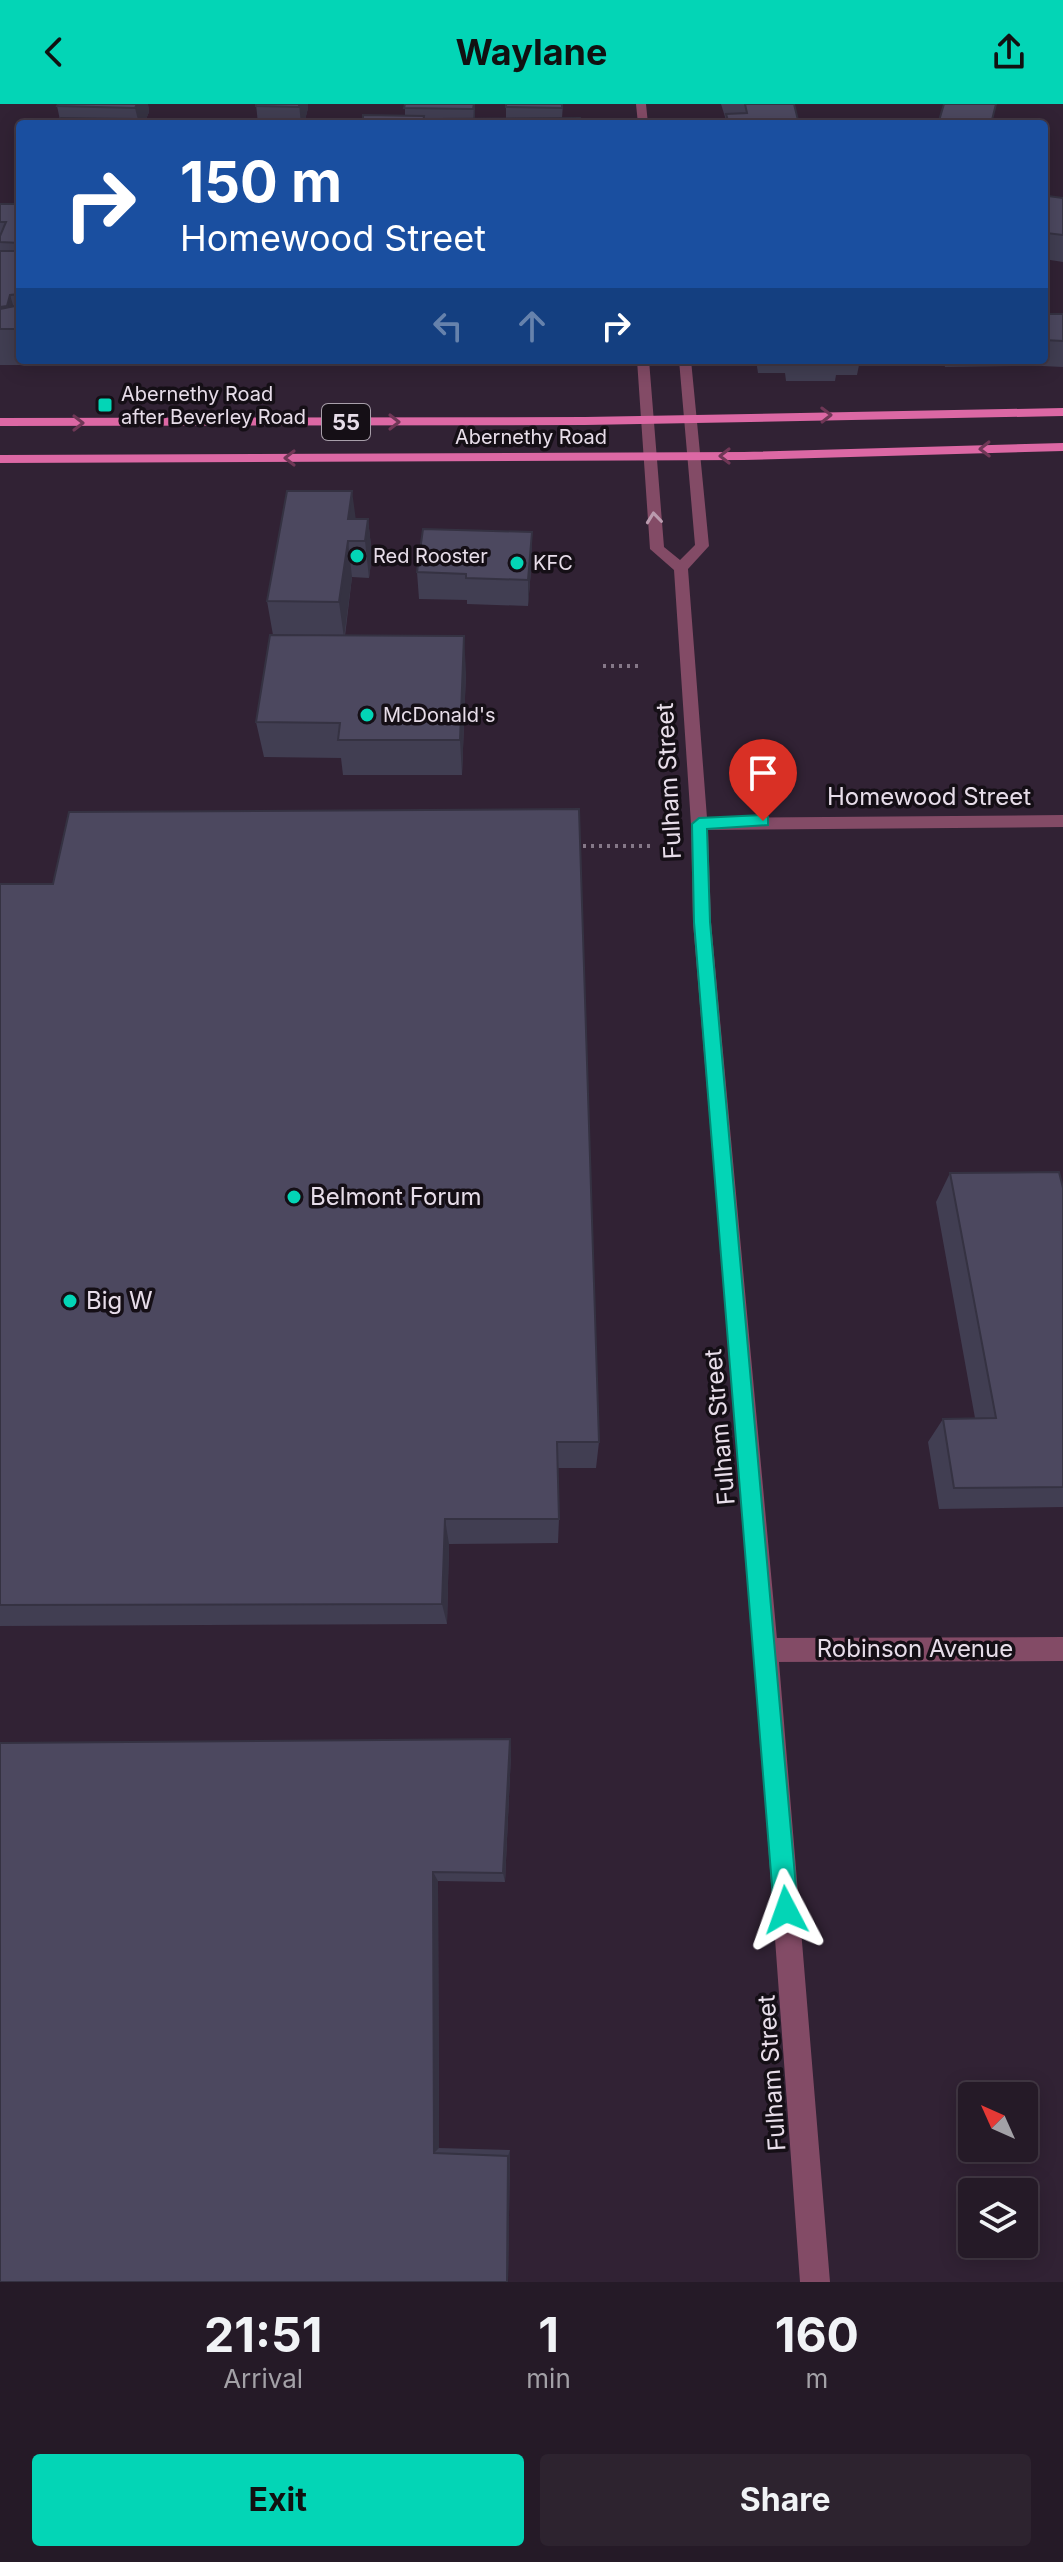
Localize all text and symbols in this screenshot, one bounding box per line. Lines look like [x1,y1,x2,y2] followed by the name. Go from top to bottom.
[32,30,76,74] icon: back
[456,30,607,74] text: Waylane
[987,30,1031,74] icon: share
[180,148,342,216] text: 150 m
[48,152,152,256] icon: right
[180,216,486,260] text: Homewood Street
[426,304,470,348] icon: left
[510,304,554,348] icon: ahead
[594,304,638,348] icon: right
[121,382,306,429] place label: Abernethy Road after Beverley Road
[96,396,114,414] marker: Abernethy Road after Beverley Road
[322,404,370,440] road number: 55
[820,406,833,423] one-way arrow
[388,413,401,431] one-way arrow
[72,414,85,432] one-way arrow
[455,425,607,449] street label: Abernethy Road
[978,441,991,458] one-way arrow
[718,447,731,465] one-way arrow
[283,449,296,467] one-way arrow
[646,511,663,524] one-way arrow
[373,544,488,568] place label: Red Rooster
[348,547,366,565] marker: Red Rooster
[533,551,573,575] place label: KFC
[508,554,526,572] marker: KFC
[650,702,687,860] street label: Fulham Street
[383,703,496,727] place label: McDonald's
[358,706,376,724] marker: McDonald's
[729,739,797,821] pin
[741,751,785,795] icon: arrive
[827,782,1031,811] street label: Homewood Street
[310,1182,482,1211] place label: Belmont Forum
[285,1188,303,1206] marker: Belmont Forum
[86,1286,153,1315] place label: Big W
[61,1292,79,1310] marker: Big W
[698,1348,741,1506] street label: Fulham Street
[817,1634,1013,1663] street label: Robinson Avenue
[744,1868,828,1952] position arrow
[752,1994,791,2152] street label: Fulham Street
[958,2082,1038,2162] north arrow
[958,2082,1038,2258] map controls
[958,2178,1038,2258] button: layers
[204,2305,322,2364] text: 21:51
[538,2305,559,2364] text: 1
[775,2305,859,2364] text: 160
[223,2363,303,2394] text: Arrival
[526,2363,571,2394] text: min
[805,2363,828,2394] text: m
[32,2454,524,2546] button: Exit
[540,2454,1031,2546] button: Share

